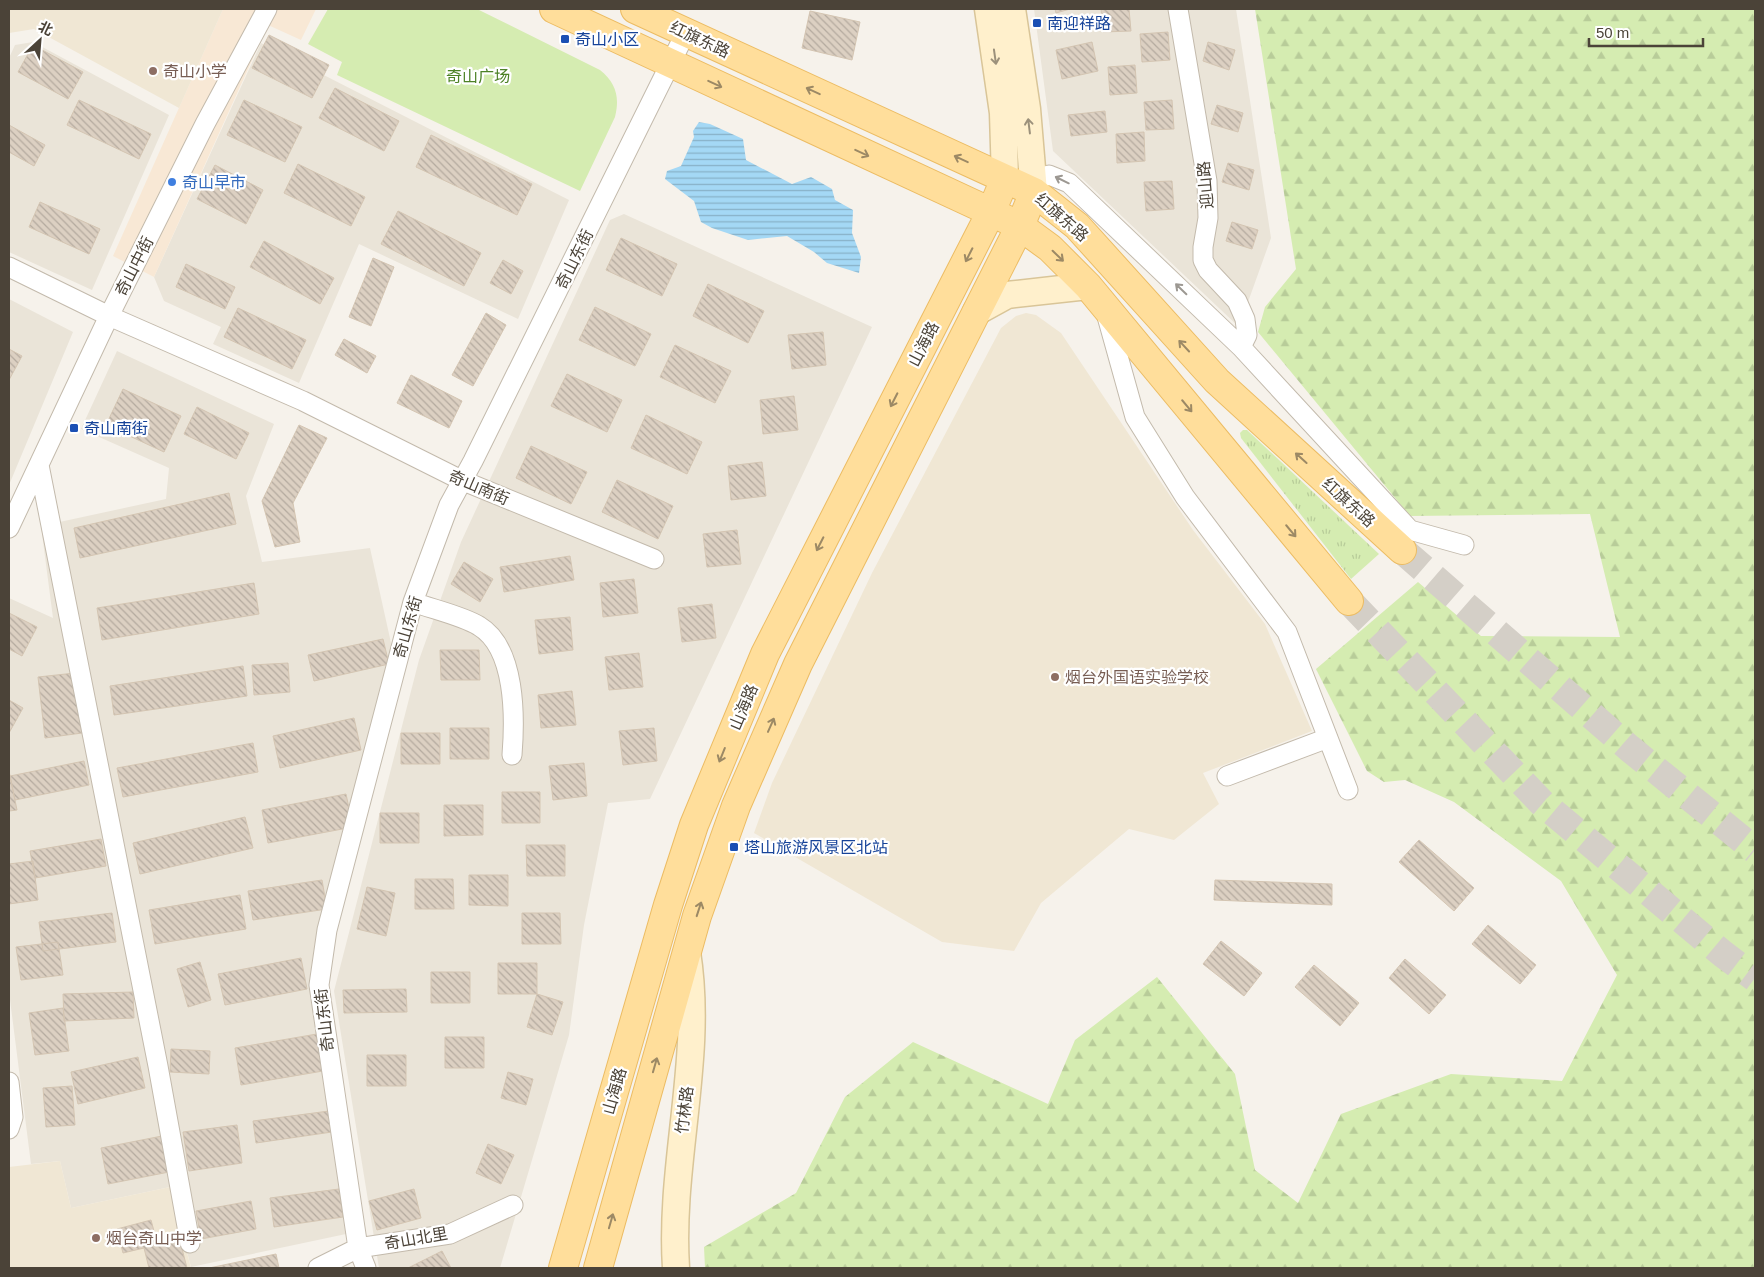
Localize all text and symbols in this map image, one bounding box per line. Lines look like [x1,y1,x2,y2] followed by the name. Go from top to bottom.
[15,15,65,65] north arrow
[1047,15,1111,32] place label: 南迎祥路
[1589,15,1703,47] scale bar
[1031,17,1043,29] marker: 南迎祥路
[36,18,55,39] text: 北
[667,18,732,61] street label: 红旗东路
[1596,24,1629,41] text: 50 m
[575,31,639,48] place label: 奇山小区
[559,33,571,45] marker: 奇山小区
[991,49,1001,65] one-way arrow
[163,63,227,80] place label: 奇山小学
[147,65,159,77] marker: 奇山小学
[446,68,510,85] park label: 奇山广场
[707,80,722,90] one-way arrow
[806,85,821,95] one-way arrow
[1024,119,1034,135] one-way arrow
[854,148,869,158] one-way arrow
[954,153,969,163] one-way arrow
[1195,160,1216,210] street label: 迎山路
[182,174,246,191] place label: 奇山早市
[1054,175,1069,185] one-way arrow
[166,176,178,188] marker: 奇山早市
[1032,190,1091,245] street label: 红旗东路
[553,227,596,292] street label: 奇山东街
[112,234,157,299] street label: 奇山中街
[964,248,974,263] one-way arrow
[1052,250,1065,262] one-way arrow
[1175,283,1187,295] one-way arrow
[905,319,942,369] street label: 山海路
[1178,339,1190,352] one-way arrow
[889,392,898,407] one-way arrow
[1182,399,1193,412] one-way arrow
[84,420,148,437] place label: 奇山南街
[68,422,80,434] marker: 奇山南街
[1295,453,1308,464] one-way arrow
[446,467,512,508] street label: 奇山南街
[1319,475,1378,530] street label: 红旗东路
[1285,524,1296,537] one-way arrow
[815,537,825,552] one-way arrow
[390,594,424,660] street label: 奇山东街
[1065,669,1209,686] place label: 烟台外国语实验学校
[1049,671,1061,683] marker: 烟台外国语实验学校
[726,682,761,733] street label: 山海路
[767,718,777,733] one-way arrow
[717,747,727,762] one-way arrow
[744,839,888,856] place label: 塔山旅游风景区北站
[728,841,740,853] marker: 塔山旅游风景区北站
[695,901,705,917] one-way arrow
[312,987,337,1053] street label: 奇山东街
[651,1057,661,1073] one-way arrow
[600,1066,629,1117] street label: 山海路
[673,1085,696,1135] street label: 竹林路
[607,1214,617,1230] one-way arrow
[383,1225,449,1252] street label: 奇山北里
[106,1230,202,1247] place label: 烟台奇山中学
[90,1232,102,1244] marker: 烟台奇山中学

